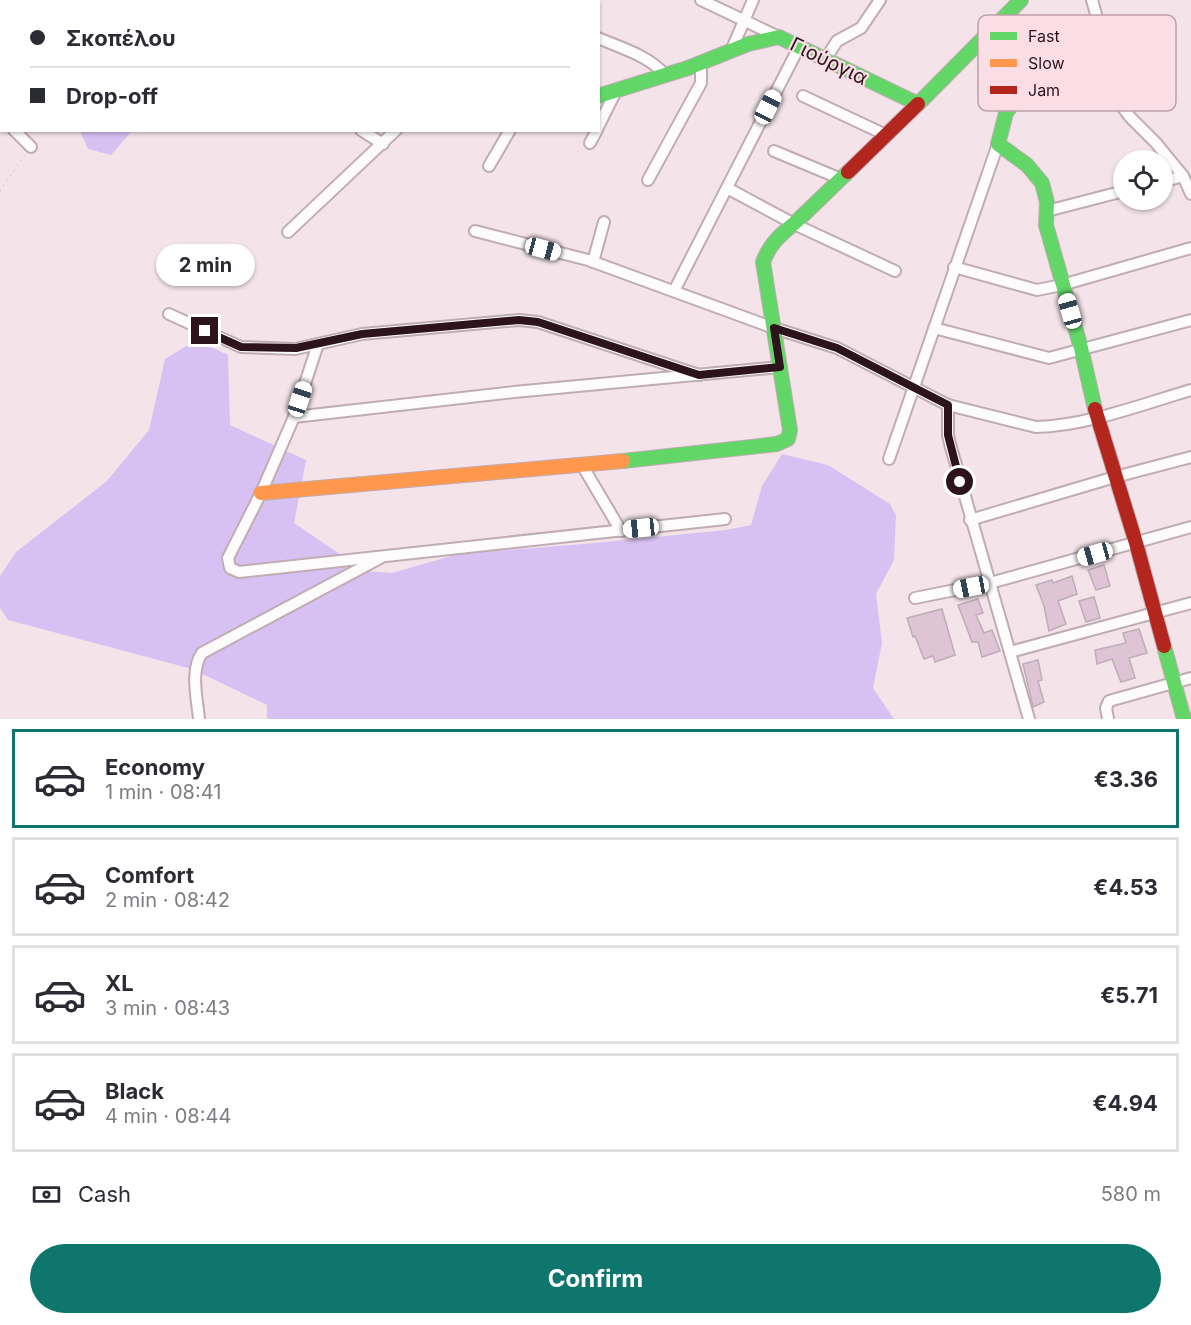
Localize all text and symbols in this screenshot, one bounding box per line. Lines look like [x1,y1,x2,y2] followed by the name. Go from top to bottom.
[978,15,1176,111] legend
[66,25,176,51] text: Σκοπέλου
[1028,26,1060,46] text: Fast
[786,32,872,90] street label: Γιούργια
[1028,53,1065,73] text: Slow
[1028,80,1060,100] text: Jam
[66,83,158,109] text: Drop-off
[752,87,784,127] car
[1113,150,1173,210] map controls
[1113,150,1173,210] button: locate
[523,236,563,262] car
[156,244,254,286] callout: 2 min
[179,253,232,277] text: 2 min
[1056,291,1084,331] car
[191,317,218,344] route end
[286,379,314,419] car
[946,468,973,495] route start
[622,517,660,539] car
[1075,540,1115,568] car
[952,575,990,599] car
[33,752,87,806] icon: car
[105,754,205,780] text: Economy
[1094,766,1158,792] text: €3.36
[105,780,221,804] text: 1 min · 08:41
[33,860,87,914] icon: car
[105,862,194,888] text: Comfort
[1093,874,1158,900] text: €4.53
[105,888,230,912] text: 2 min · 08:42
[33,968,87,1022] icon: car
[105,970,134,996] text: XL
[1100,982,1158,1008] text: €5.71
[105,996,230,1020] text: 3 min · 08:43
[33,1076,87,1130] icon: car
[105,1078,164,1104] text: Black
[1093,1090,1158,1116] text: €4.94
[105,1104,231,1128] text: 4 min · 08:44
[30,1178,63,1211] icon: cash
[78,1181,131,1207] text: Cash
[1101,1182,1161,1206] text: 580 m
[30,1244,1161,1313] button: Confirm

